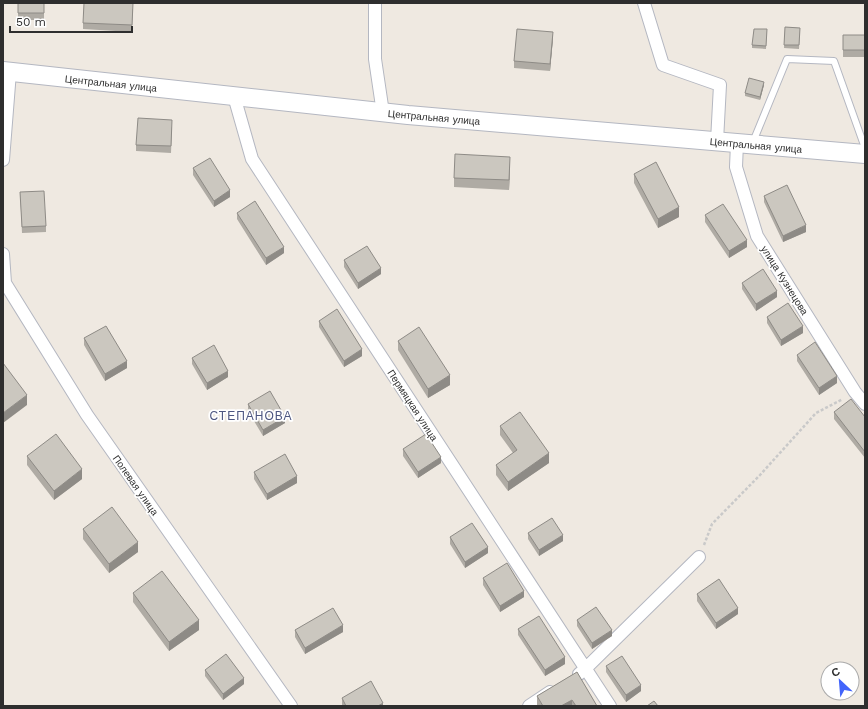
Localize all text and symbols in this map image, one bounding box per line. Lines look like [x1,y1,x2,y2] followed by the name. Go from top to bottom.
[10,8,132,34] scale bar
[16,15,46,29] text: 50 m
[64,73,158,94] street label: Центральная улица
[387,108,481,127] street label: Центральная улица
[709,136,803,155] street label: Центральная улица
[759,244,810,317] street label: улица Кузнецова
[385,368,440,443] street label: Пермяцкая улица
[210,409,292,423] district label: СТЕПАНОВА
[111,453,161,518] street label: Полевая улица
[820,661,860,701] north arrow
[829,665,842,680] text: С

